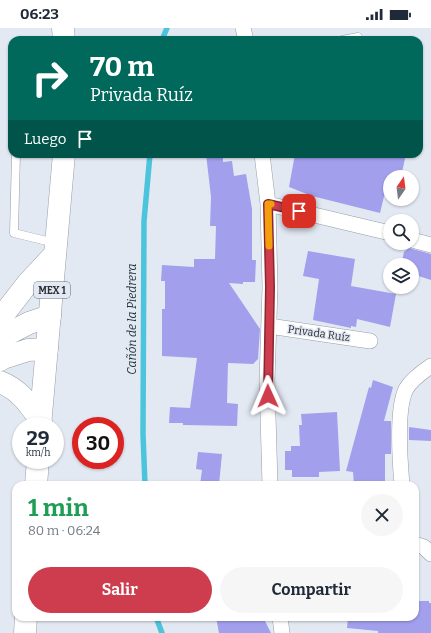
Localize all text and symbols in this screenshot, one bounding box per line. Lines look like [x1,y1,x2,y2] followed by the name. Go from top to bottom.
[20,5,59,23] text: 06:23
[90,50,154,83] text: 70 m
[24,52,76,104] icon: right
[90,84,193,106] text: Privada Ruíz
[74,128,96,150] icon: arrive
[24,130,66,148] text: Luego
[383,170,419,206] north arrow
[383,170,419,294] map controls
[282,194,316,228] pin
[288,200,310,222] icon: arrive
[383,214,419,250] button: search
[383,258,419,294] button: layers
[125,263,139,375] water label: Cañón de la Piedrera
[34,282,70,298] road number: MEX 1
[287,323,351,344] street label: Privada Ruíz
[247,375,289,417] position arrow
[72,417,124,469] speed limit sign: 30
[26,426,50,450] text: 29
[26,447,50,459] text: km/h
[28,494,89,522] text: 1 min
[361,494,403,536] button: close
[28,523,100,538] text: 80 m · 06:24
[28,567,212,613] button: Salir
[220,567,403,613] button: Compartir

